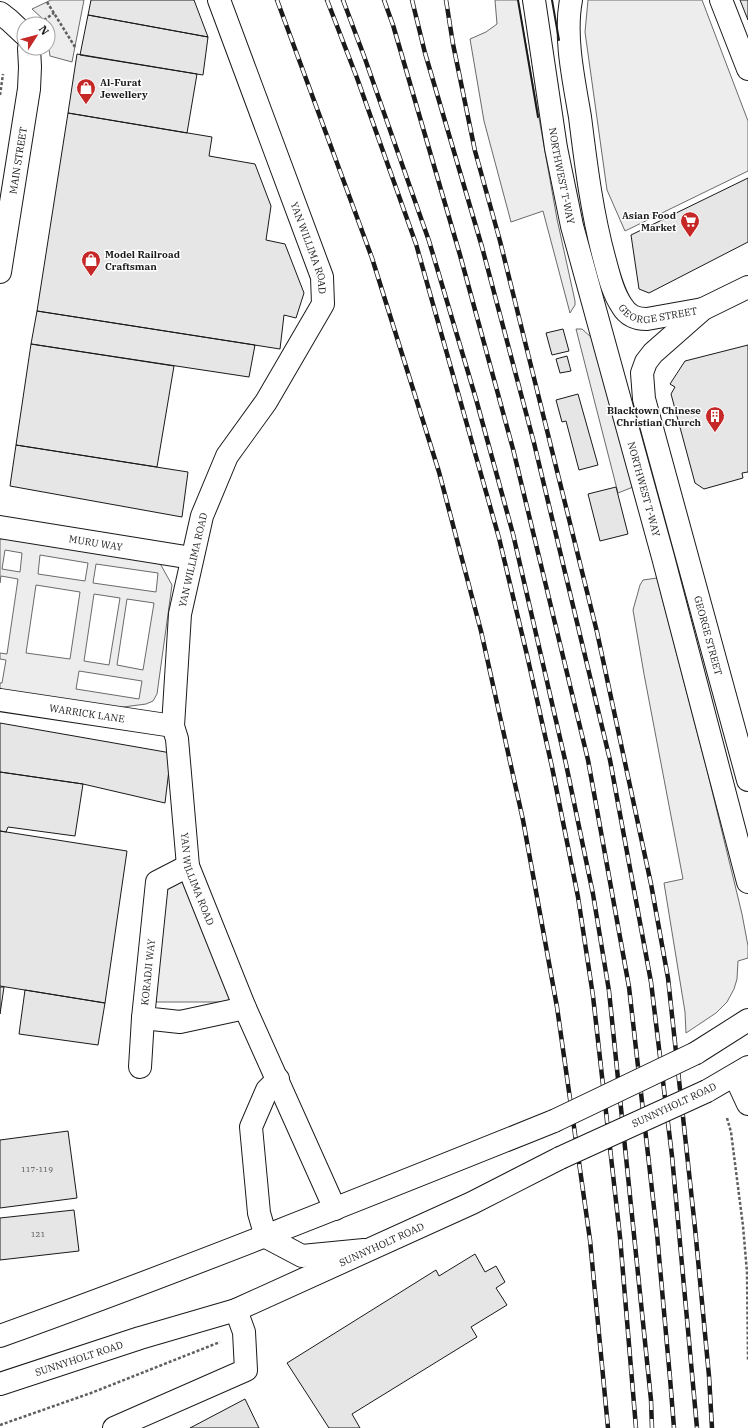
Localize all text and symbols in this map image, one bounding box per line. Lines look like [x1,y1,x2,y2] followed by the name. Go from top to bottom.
[16,16,56,56] north arrow
[36,22,52,38] text: N
[100,76,148,101] place label: Al-Furat Jewellery
[75,77,97,105] shop icon: Al-Furat Jewellery
[6,126,29,195] street label: MAIN STREET
[547,127,578,226] street label: NORTHWEST T-WAY
[288,200,329,294] street label: YAN WILLIMA ROAD
[622,209,677,234] place label: Asian Food Market
[679,210,701,238] supermarket icon: Asian Food Market
[105,248,181,273] place label: Model Railroad Craftsman
[80,249,102,277] shop icon: Model Railroad Craftsman
[616,301,698,326] street label: GEORGE STREET
[607,404,701,429] place label: Blacktown Chinese Christian Church
[704,405,726,433] building icon: Blacktown Chinese Christian Church
[625,440,664,539] street label: NORTHWEST T-WAY
[176,511,210,609] street label: YAN WILLIMA ROAD
[68,532,124,553] street label: MURU WAY
[692,594,726,677] street label: GEORGE STREET
[48,701,126,725] street label: WARRICK LANE
[179,832,218,927] street label: YAN WILLIMA ROAD
[138,937,158,1006] street label: KORADJI WAY
[630,1080,718,1130] street label: SUNNYHOLT ROAD
[21,1164,53,1174] house number: 117-119
[337,1219,426,1269] street label: SUNNYHOLT ROAD
[31,1229,45,1239] house number: 121
[33,1338,124,1379] street label: SUNNYHOLT ROAD

